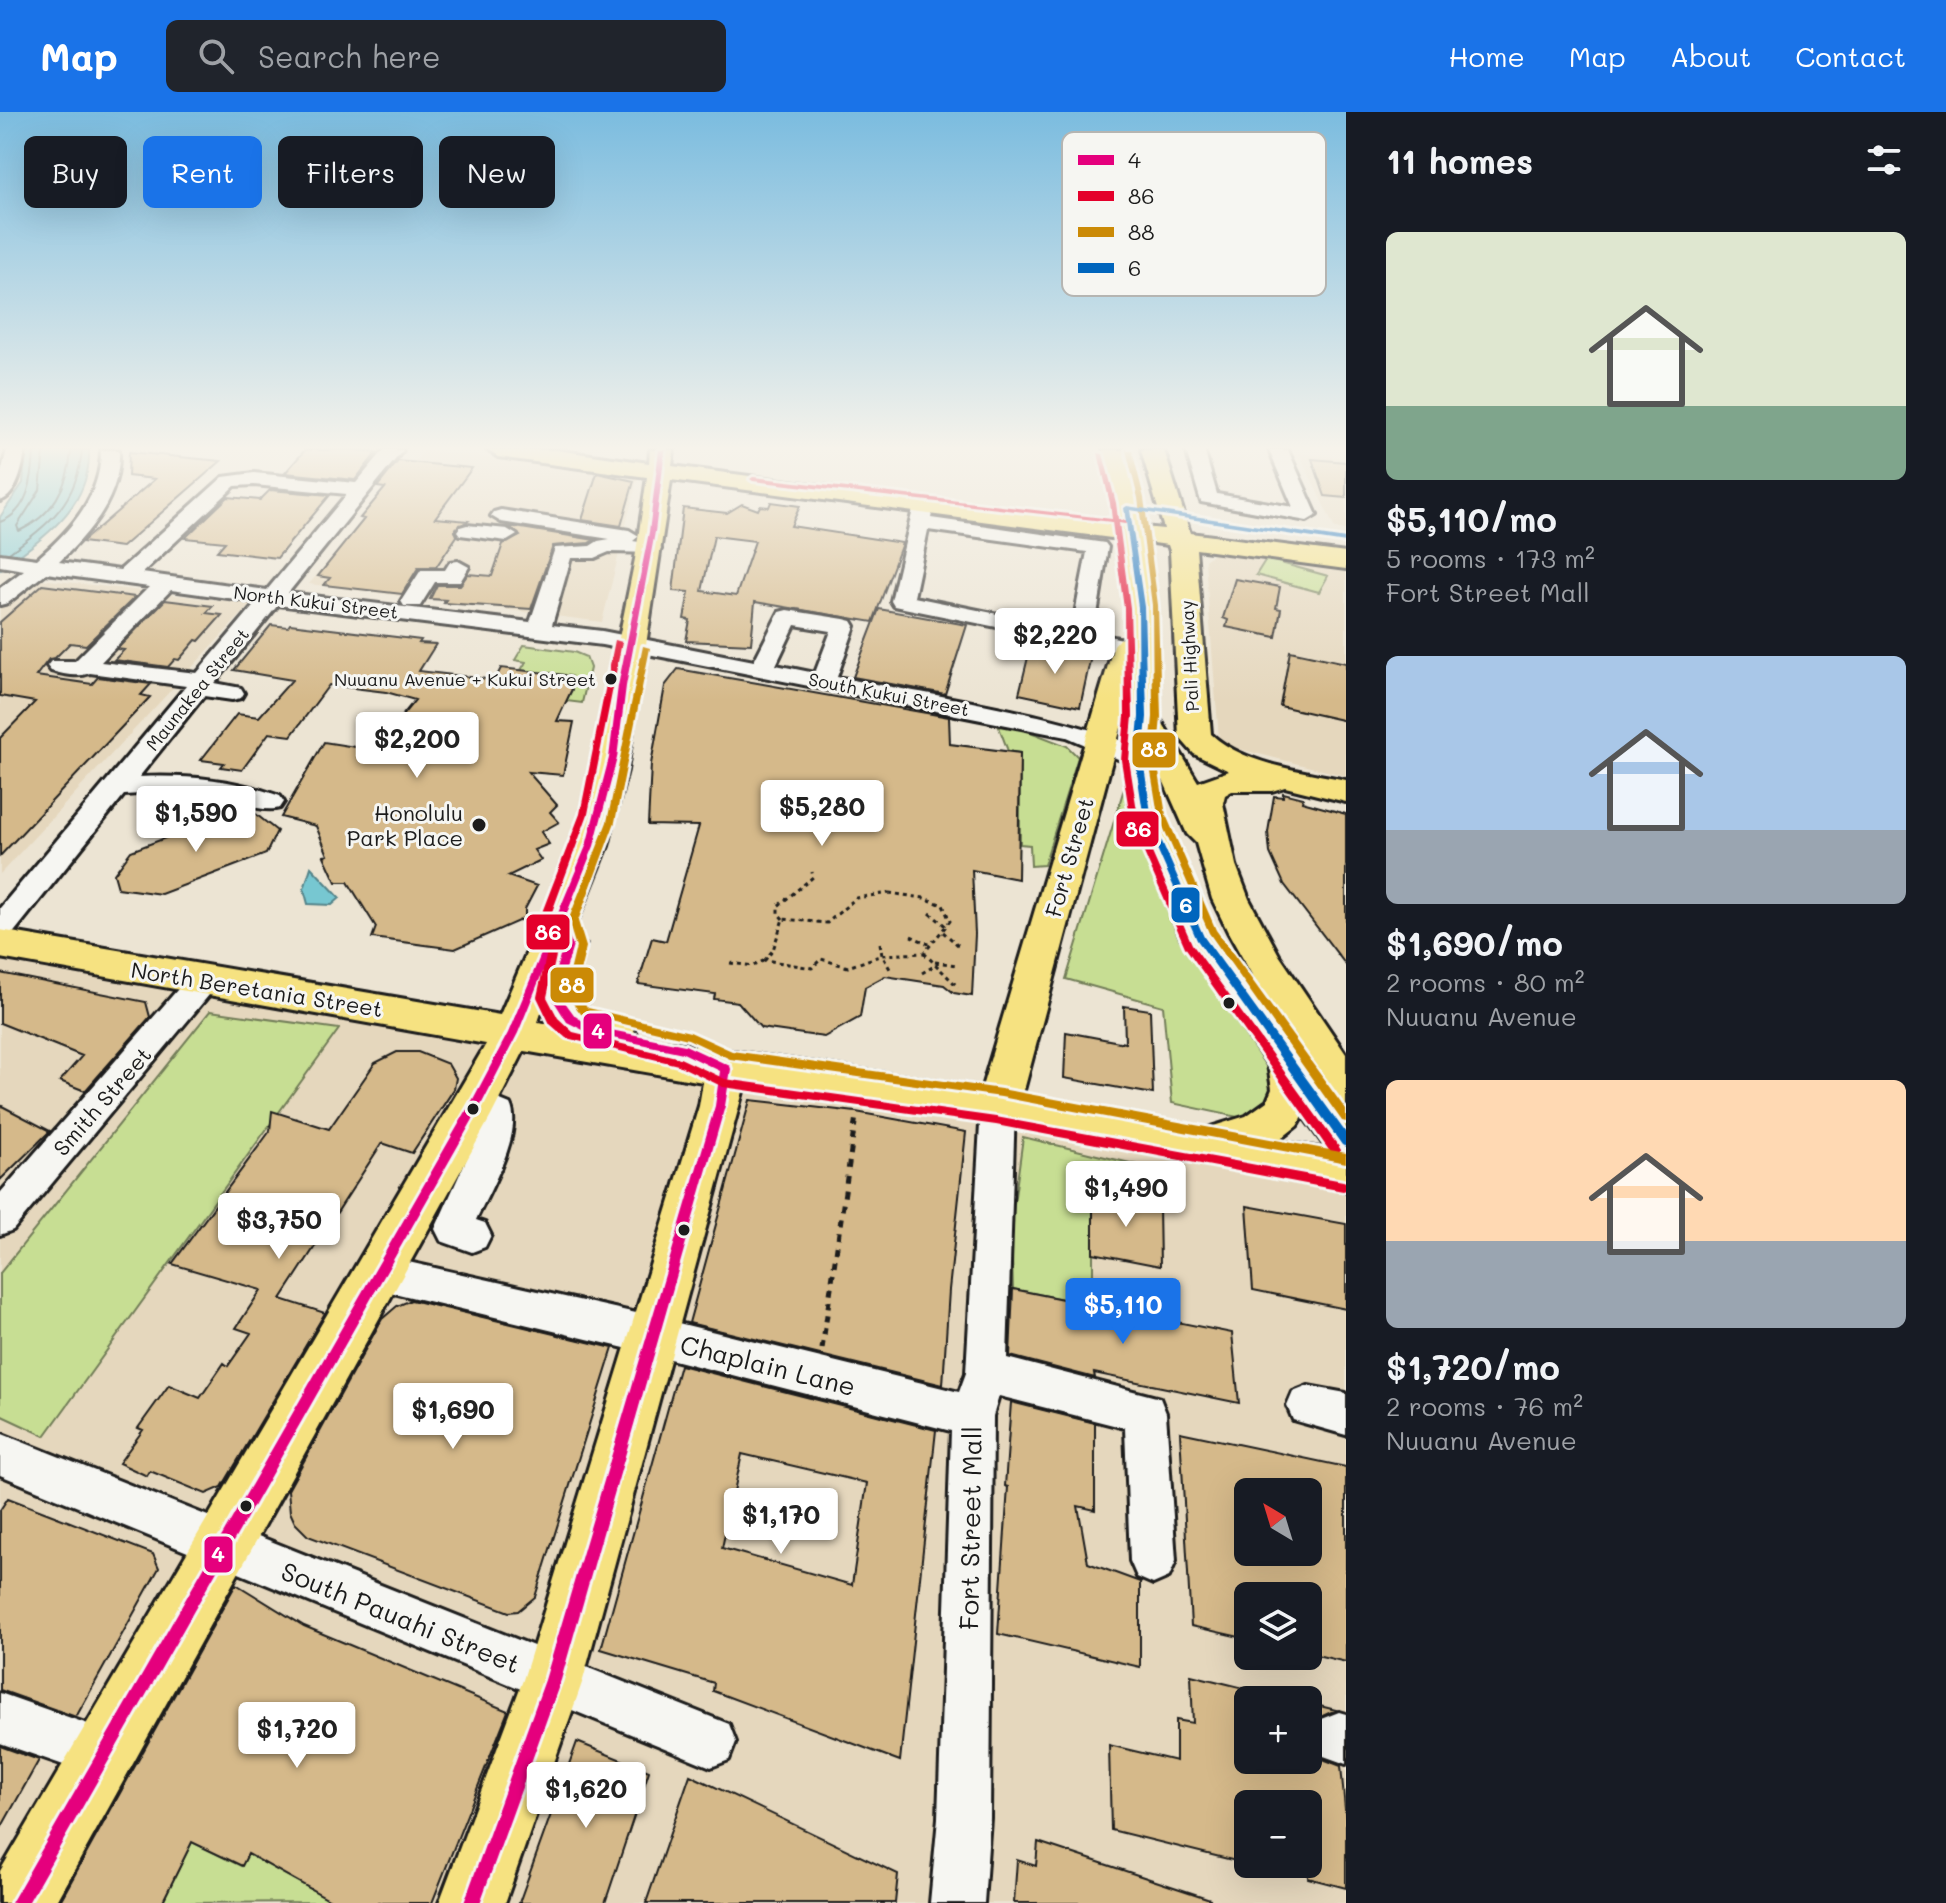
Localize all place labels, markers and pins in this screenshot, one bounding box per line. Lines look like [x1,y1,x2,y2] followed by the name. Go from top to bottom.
[990,608,1120,676] pin: $2,220
[334,667,596,691] place label: Nuuanu Avenue + Kukui Street
[603,671,619,687] marker: Nuuanu Avenue + Kukui Street
[352,712,482,780] pin: $2,200
[757,780,887,848] pin: $5,280
[131,786,261,854] pin: $1,590
[347,798,463,852] place label: Honolulu Park Place
[470,816,488,834] marker: Honolulu Park Place
[1221,995,1237,1011] unlabelled marker
[465,1101,481,1117] unlabelled marker
[1061,1161,1191,1229] pin: $1,490
[214,1193,344,1261] pin: $3,750
[676,1222,692,1238] unlabelled marker
[1058,1278,1188,1346] pin: $5,110
[388,1383,518,1451] pin: $1,690
[716,1488,846,1556] pin: $1,170
[238,1498,254,1514] unlabelled marker
[232,1702,362,1770] pin: $1,720
[521,1762,651,1830] pin: $1,620

